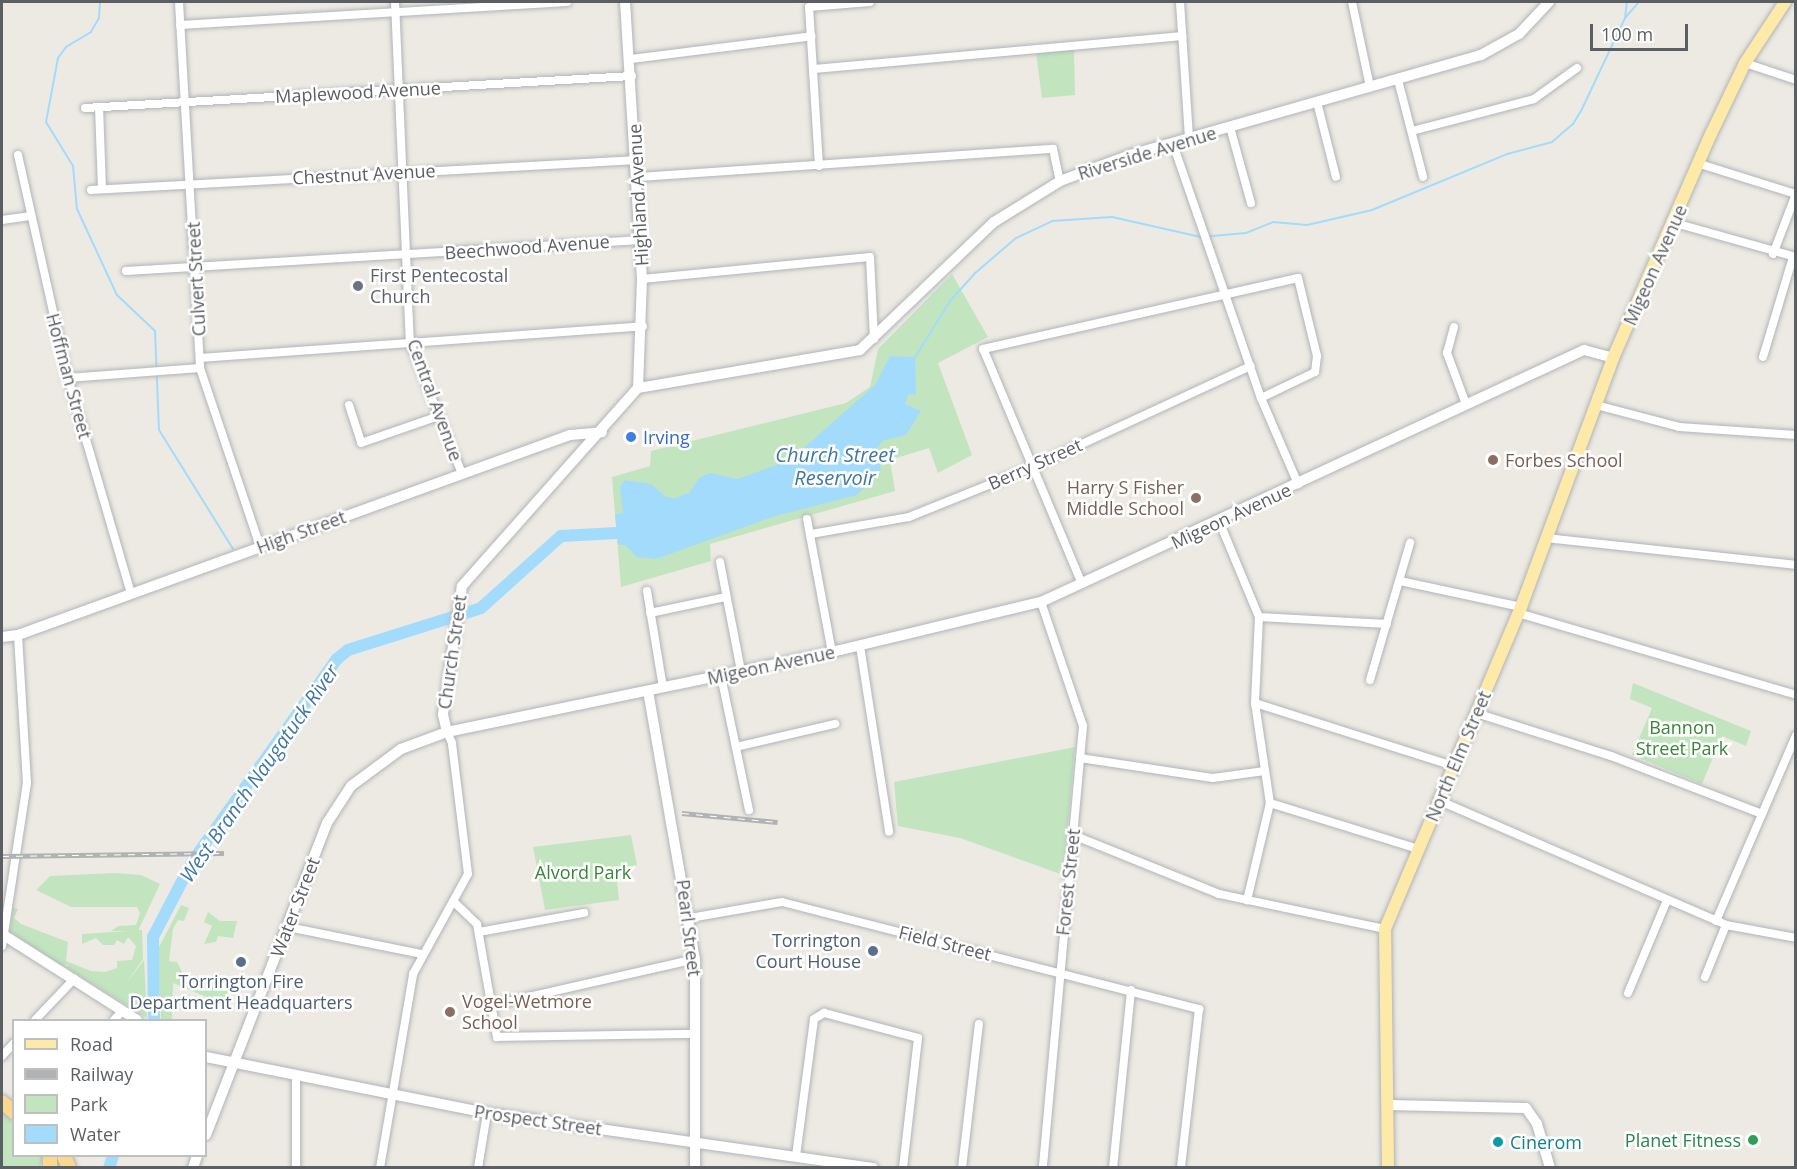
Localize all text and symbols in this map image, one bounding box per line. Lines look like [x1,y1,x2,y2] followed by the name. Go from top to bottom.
[1593,12,1690,50] scale bar
[1601,22,1653,46] text: 100 m
[275,77,441,107] street label: Maplewood Avenue
[1075,122,1219,184] street label: Riverside Avenue
[623,123,653,267] street label: Highland Avenue
[292,159,436,189] street label: Chestnut Avenue
[1619,201,1691,329] street label: Migeon Avenue
[182,221,210,337] street label: Culvert Street
[444,230,610,264] street label: Beechwood Avenue
[370,265,508,308] place label: First Pentecostal Church
[351,279,365,293] marker: First Pentecostal Church
[42,311,96,441] street label: Hoffman Street
[403,336,467,464] street label: Central Avenue
[643,426,690,448] place label: Irving
[624,430,638,444] marker: Irving
[985,434,1085,494] street label: Berry Street
[775,443,895,490] water label: Church Street Reservoir
[1505,449,1623,471] place label: Forbes School
[1486,453,1500,467] marker: Forbes School
[1066,477,1184,520] place label: Harry S Fisher Middle School
[1168,479,1294,553] street label: Migeon Avenue
[1189,491,1203,505] marker: Harry S Fisher Middle School
[253,506,349,558] street label: High Street
[433,593,471,711] street label: Church Street
[705,641,837,689] street label: Migeon Avenue
[175,660,343,886] water label: West Branch Naugatuck River
[1421,687,1495,825] street label: North Elm Street
[1636,717,1728,760] park label: Bannon Street Park
[1052,827,1084,937] street label: Forest Street
[266,854,324,960] street label: Water Street
[535,861,631,883] park label: Alvord Park
[672,878,706,978] street label: Pearl Street
[897,921,993,965] street label: Field Street
[756,930,861,972] place label: Torrington Court House
[866,944,880,958] marker: Torrington Court House
[234,955,248,969] marker: Torrington Fire Department Headquarters
[129,971,353,1014] place label: Torrington Fire Department Headquarters
[462,991,592,1034] place label: Vogel-Wetmore School
[443,1005,457,1019] marker: Vogel-Wetmore School
[12,1019,207,1157] legend
[70,1032,113,1056] text: Road
[70,1062,133,1086] text: Railway
[70,1092,108,1116] text: Park
[473,1100,603,1140] street label: Prospect Street
[70,1122,121,1146] text: Water
[1625,1129,1741,1151] place label: Planet Fitness
[1510,1131,1582,1153] place label: Cinerom
[1746,1133,1760,1147] marker: Planet Fitness
[1491,1135,1505,1149] marker: Cinerom

